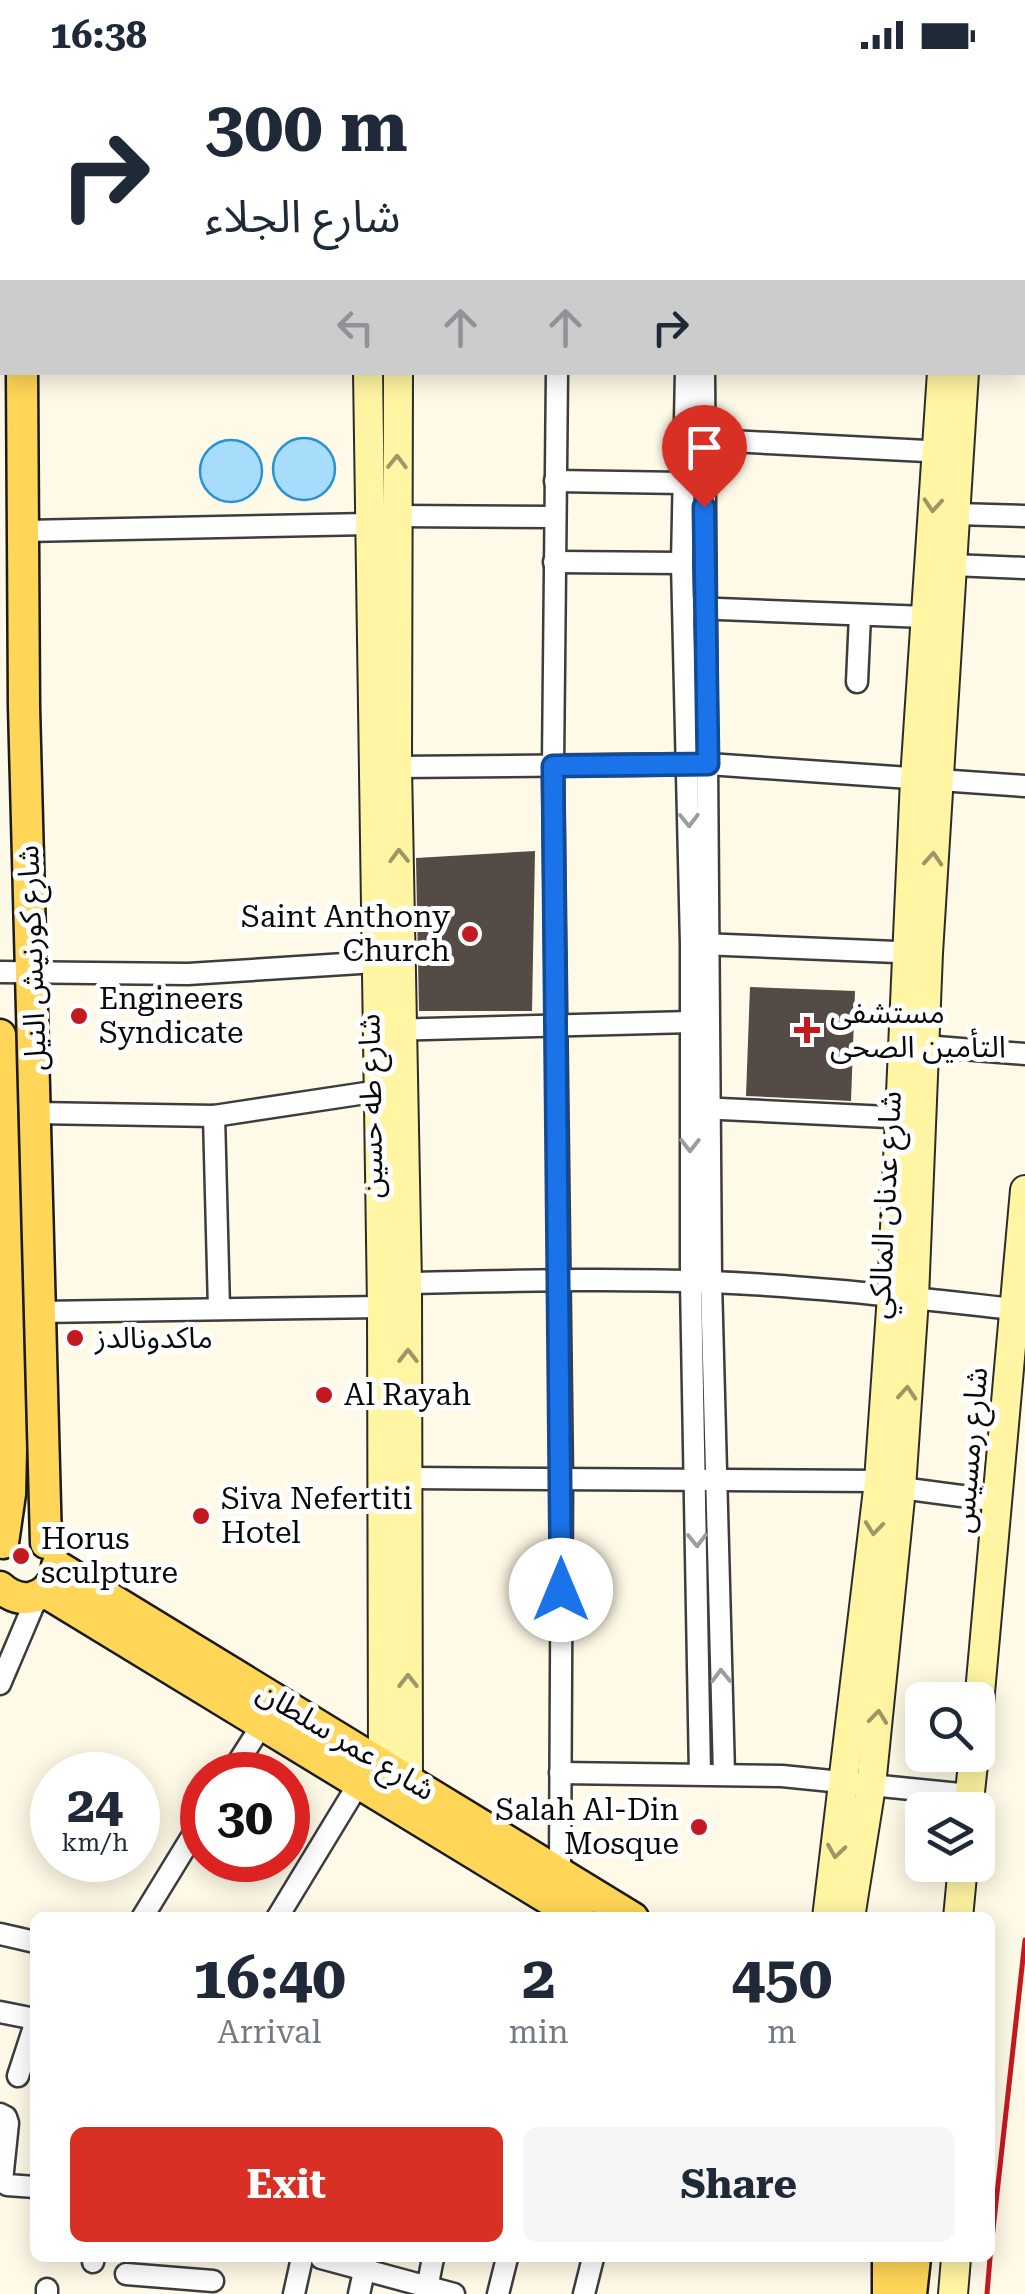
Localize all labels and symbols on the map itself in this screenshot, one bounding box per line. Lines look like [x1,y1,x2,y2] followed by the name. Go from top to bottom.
[662,405,747,508] pin
[386,453,408,468] one-way arrow
[923,497,945,513] one-way arrow
[678,812,699,828] one-way arrow
[10,844,58,1072] street label: شارع كورنيش النيل
[388,848,409,864] one-way arrow
[922,851,943,867] one-way arrow
[241,899,450,968] place label: Saint Anthony Church
[459,923,481,945] marker: Saint Anthony Church
[99,981,243,1050] place label: Engineers Syndicate
[830,995,1006,1064] place label: مستشفى التأمين الصحى
[68,1005,90,1027] marker: Engineers Syndicate
[351,1013,395,1199] street label: شارع طه حسين
[794,1017,820,1043] marker: مستشفى التأمين الصحى
[861,1090,914,1320] street label: شارع عدنان المالكي
[679,1138,701,1153] one-way arrow
[94,1320,213,1355] place label: ماكدونالدز
[64,1327,86,1349] marker: ماكدونالدز
[397,1348,419,1364] one-way arrow
[945,1366,999,1535] street label: شارع رمسيس
[344,1377,471,1412] place label: Al Rayah
[313,1384,335,1406] marker: Al Rayah
[896,1385,917,1401] one-way arrow
[221,1481,412,1550] place label: Siva Nefertiti Hotel
[190,1505,212,1527] marker: Siva Nefertiti Hotel
[864,1520,885,1536] one-way arrow
[41,1521,178,1590] place label: Horus sculpture
[687,1532,708,1548] one-way arrow
[509,1538,613,1642] position arrow
[10,1545,32,1567] marker: Horus sculpture
[711,1668,732,1684] one-way arrow
[397,1673,419,1688] one-way arrow
[248,1674,441,1812] street label: شارع عمر سلطان
[866,1709,888,1725] one-way arrow
[180,1752,310,1882] speed limit sign: 30
[495,1792,679,1861] place label: Salah Al-Din Mosque
[688,1816,710,1838] marker: Salah Al-Din Mosque
[826,1842,847,1859] one-way arrow

